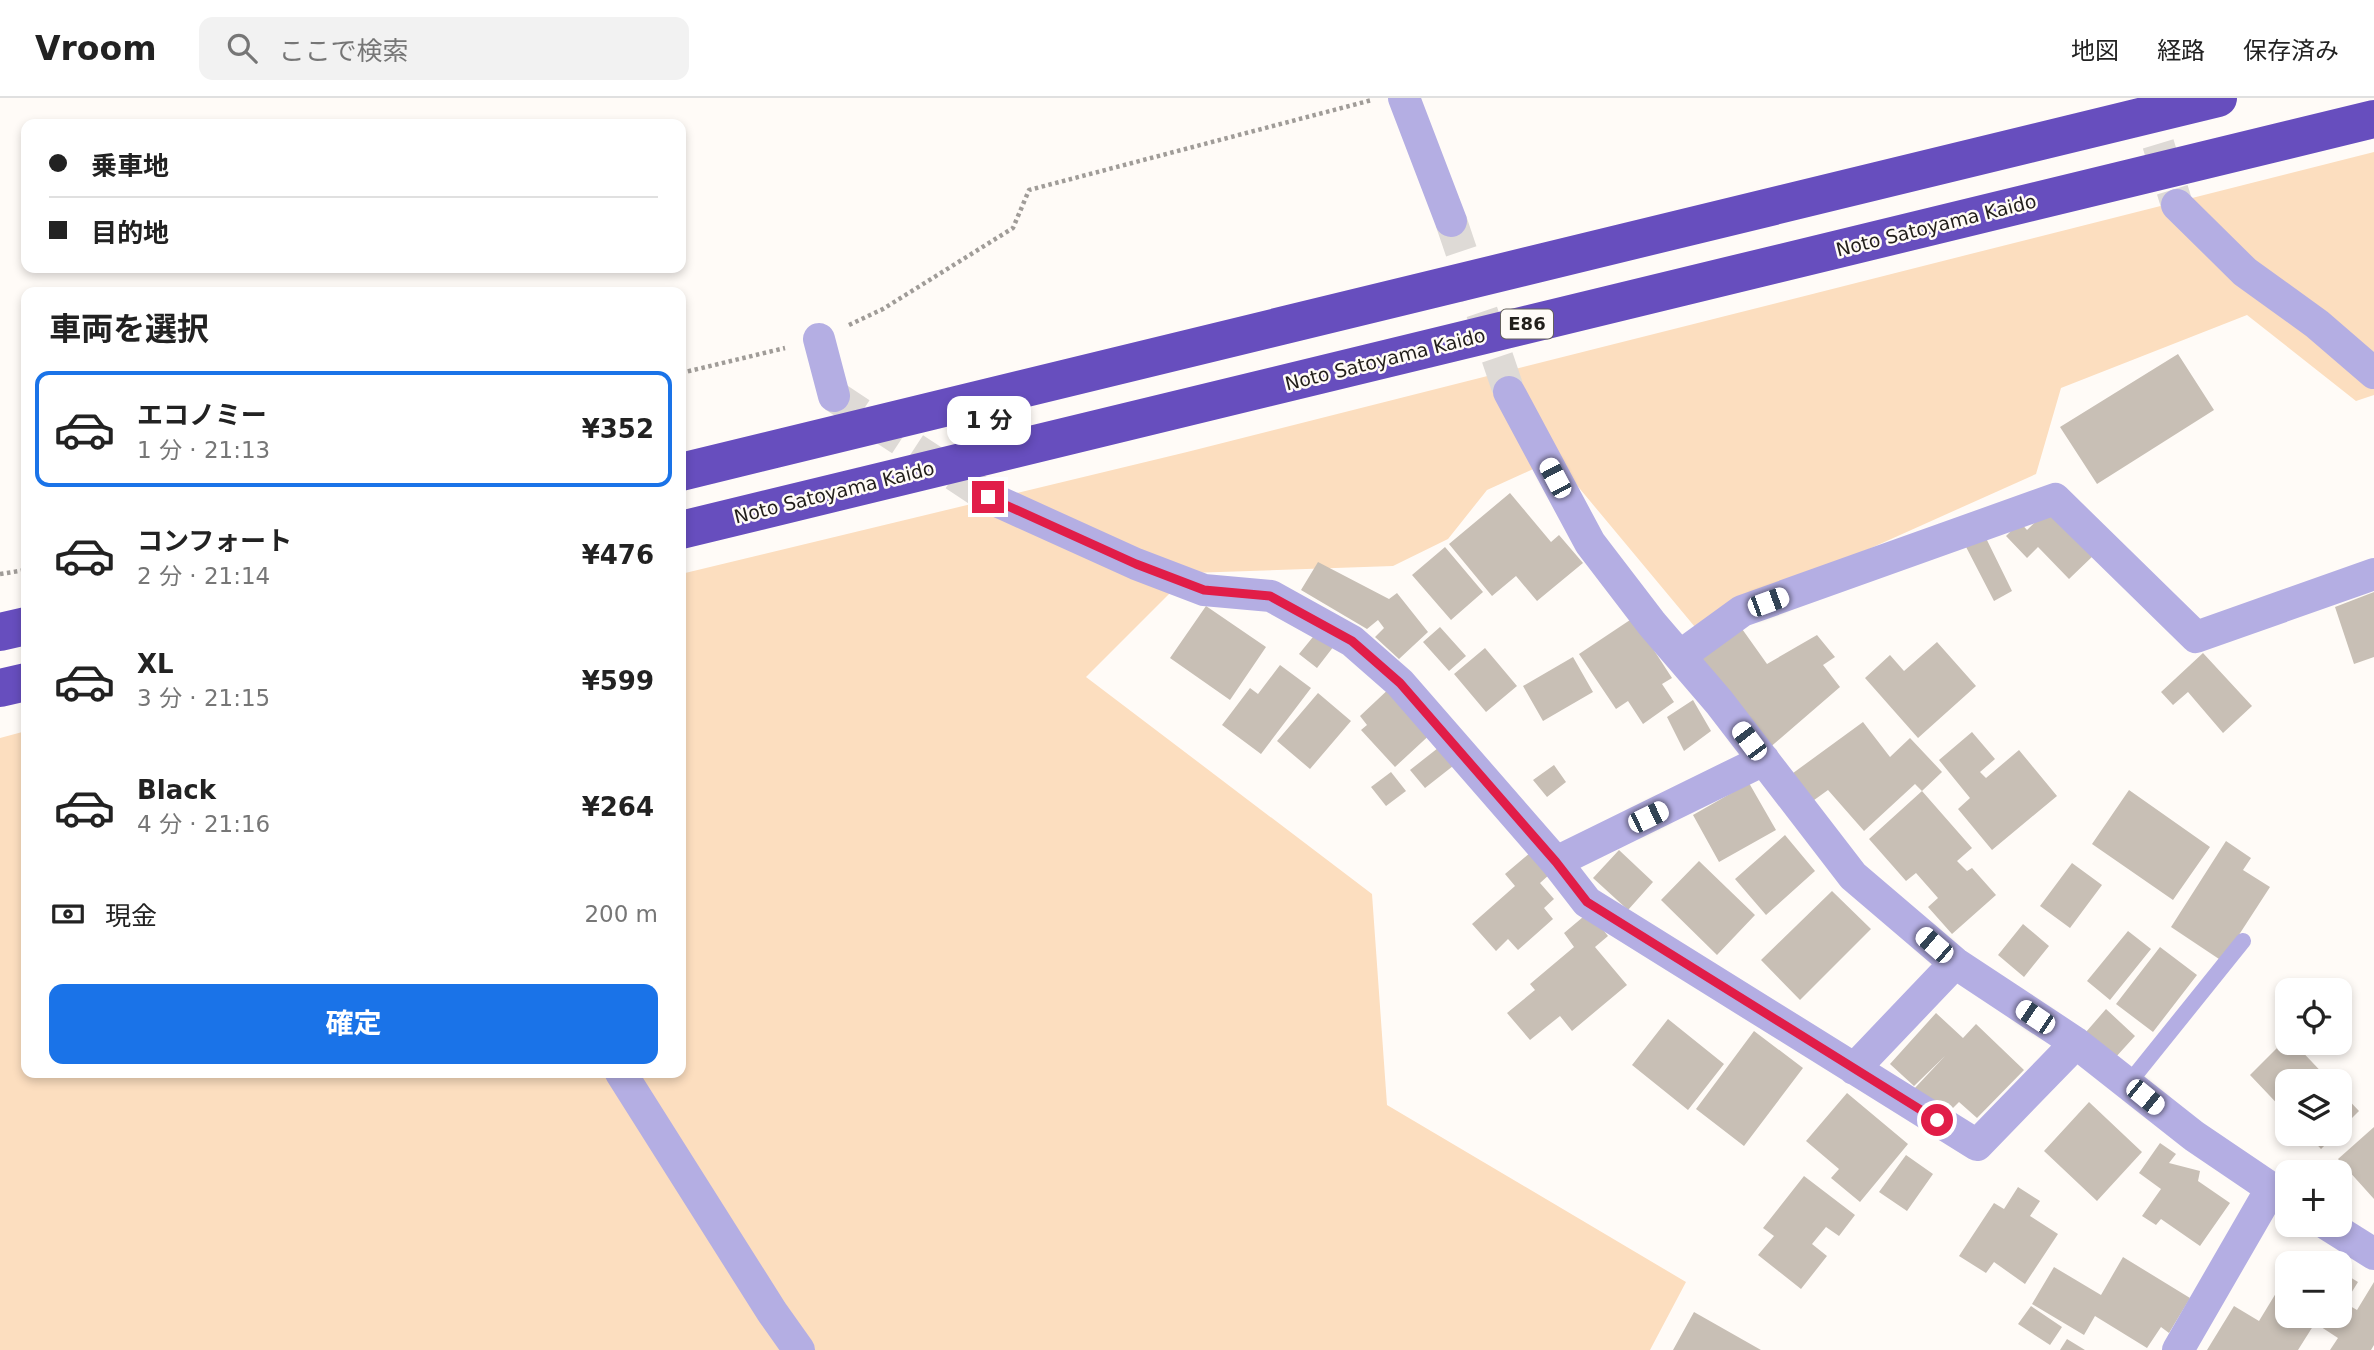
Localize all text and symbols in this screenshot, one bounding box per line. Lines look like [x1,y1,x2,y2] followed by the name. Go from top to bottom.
[199,17,689,80] search box
[35,29,157,68] text: Vroom
[223,29,261,67] icon: search
[279,36,409,66] text: ここで検索
[2071,37,2119,65] text: 地図
[2157,37,2205,65] text: 経路
[2243,37,2339,65] text: 保存済み
[91,151,169,181] text: 乗車地
[1834,189,2038,261] street label: Noto Satoyama Kaido
[91,218,169,248] text: 目的地
[1501,309,1553,338] road number: E86
[49,310,209,348] text: 車両を選択
[1283,323,1487,395] street label: Noto Satoyama Kaido
[946,396,1030,444] callout: 1 分
[53,398,116,461] icon: car
[137,400,267,430] text: エコノミー
[965,407,1013,433] text: 1 分
[582,414,654,444] text: ¥352
[137,437,270,463] text: 1 分 · 21:13
[1536,455,1575,501] car
[732,456,936,528] street label: Noto Satoyama Kaido
[972,481,1004,513] route end
[53,524,116,587] icon: car
[137,526,292,556] text: コンフォート
[582,540,654,570] text: ¥476
[137,563,270,589] text: 2 分 · 21:14
[1745,585,1792,619] car
[137,649,174,679] text: XL
[53,650,116,713] icon: car
[582,666,654,696] text: ¥599
[137,685,270,711] text: 3 分 · 21:15
[1728,718,1771,764] car
[137,775,216,805] text: Black
[53,776,116,839] icon: car
[582,792,654,822] text: ¥264
[1625,798,1672,836] car
[137,811,270,837] text: 4 分 · 21:16
[49,895,87,933] icon: cash
[105,901,157,931] text: 現金
[584,901,658,927] text: 200 m
[1912,923,1957,967] car
[2275,978,2352,1328] map controls
[2275,978,2352,1055] button: locate
[49,984,658,1064] button: 確定
[2012,997,2059,1037] car
[2275,1069,2352,1146] button: layers
[2123,1076,2168,1118] car
[1921,1104,1953,1136] route start
[2275,1160,2352,1237] button: +
[2275,1251,2352,1328] button: −

